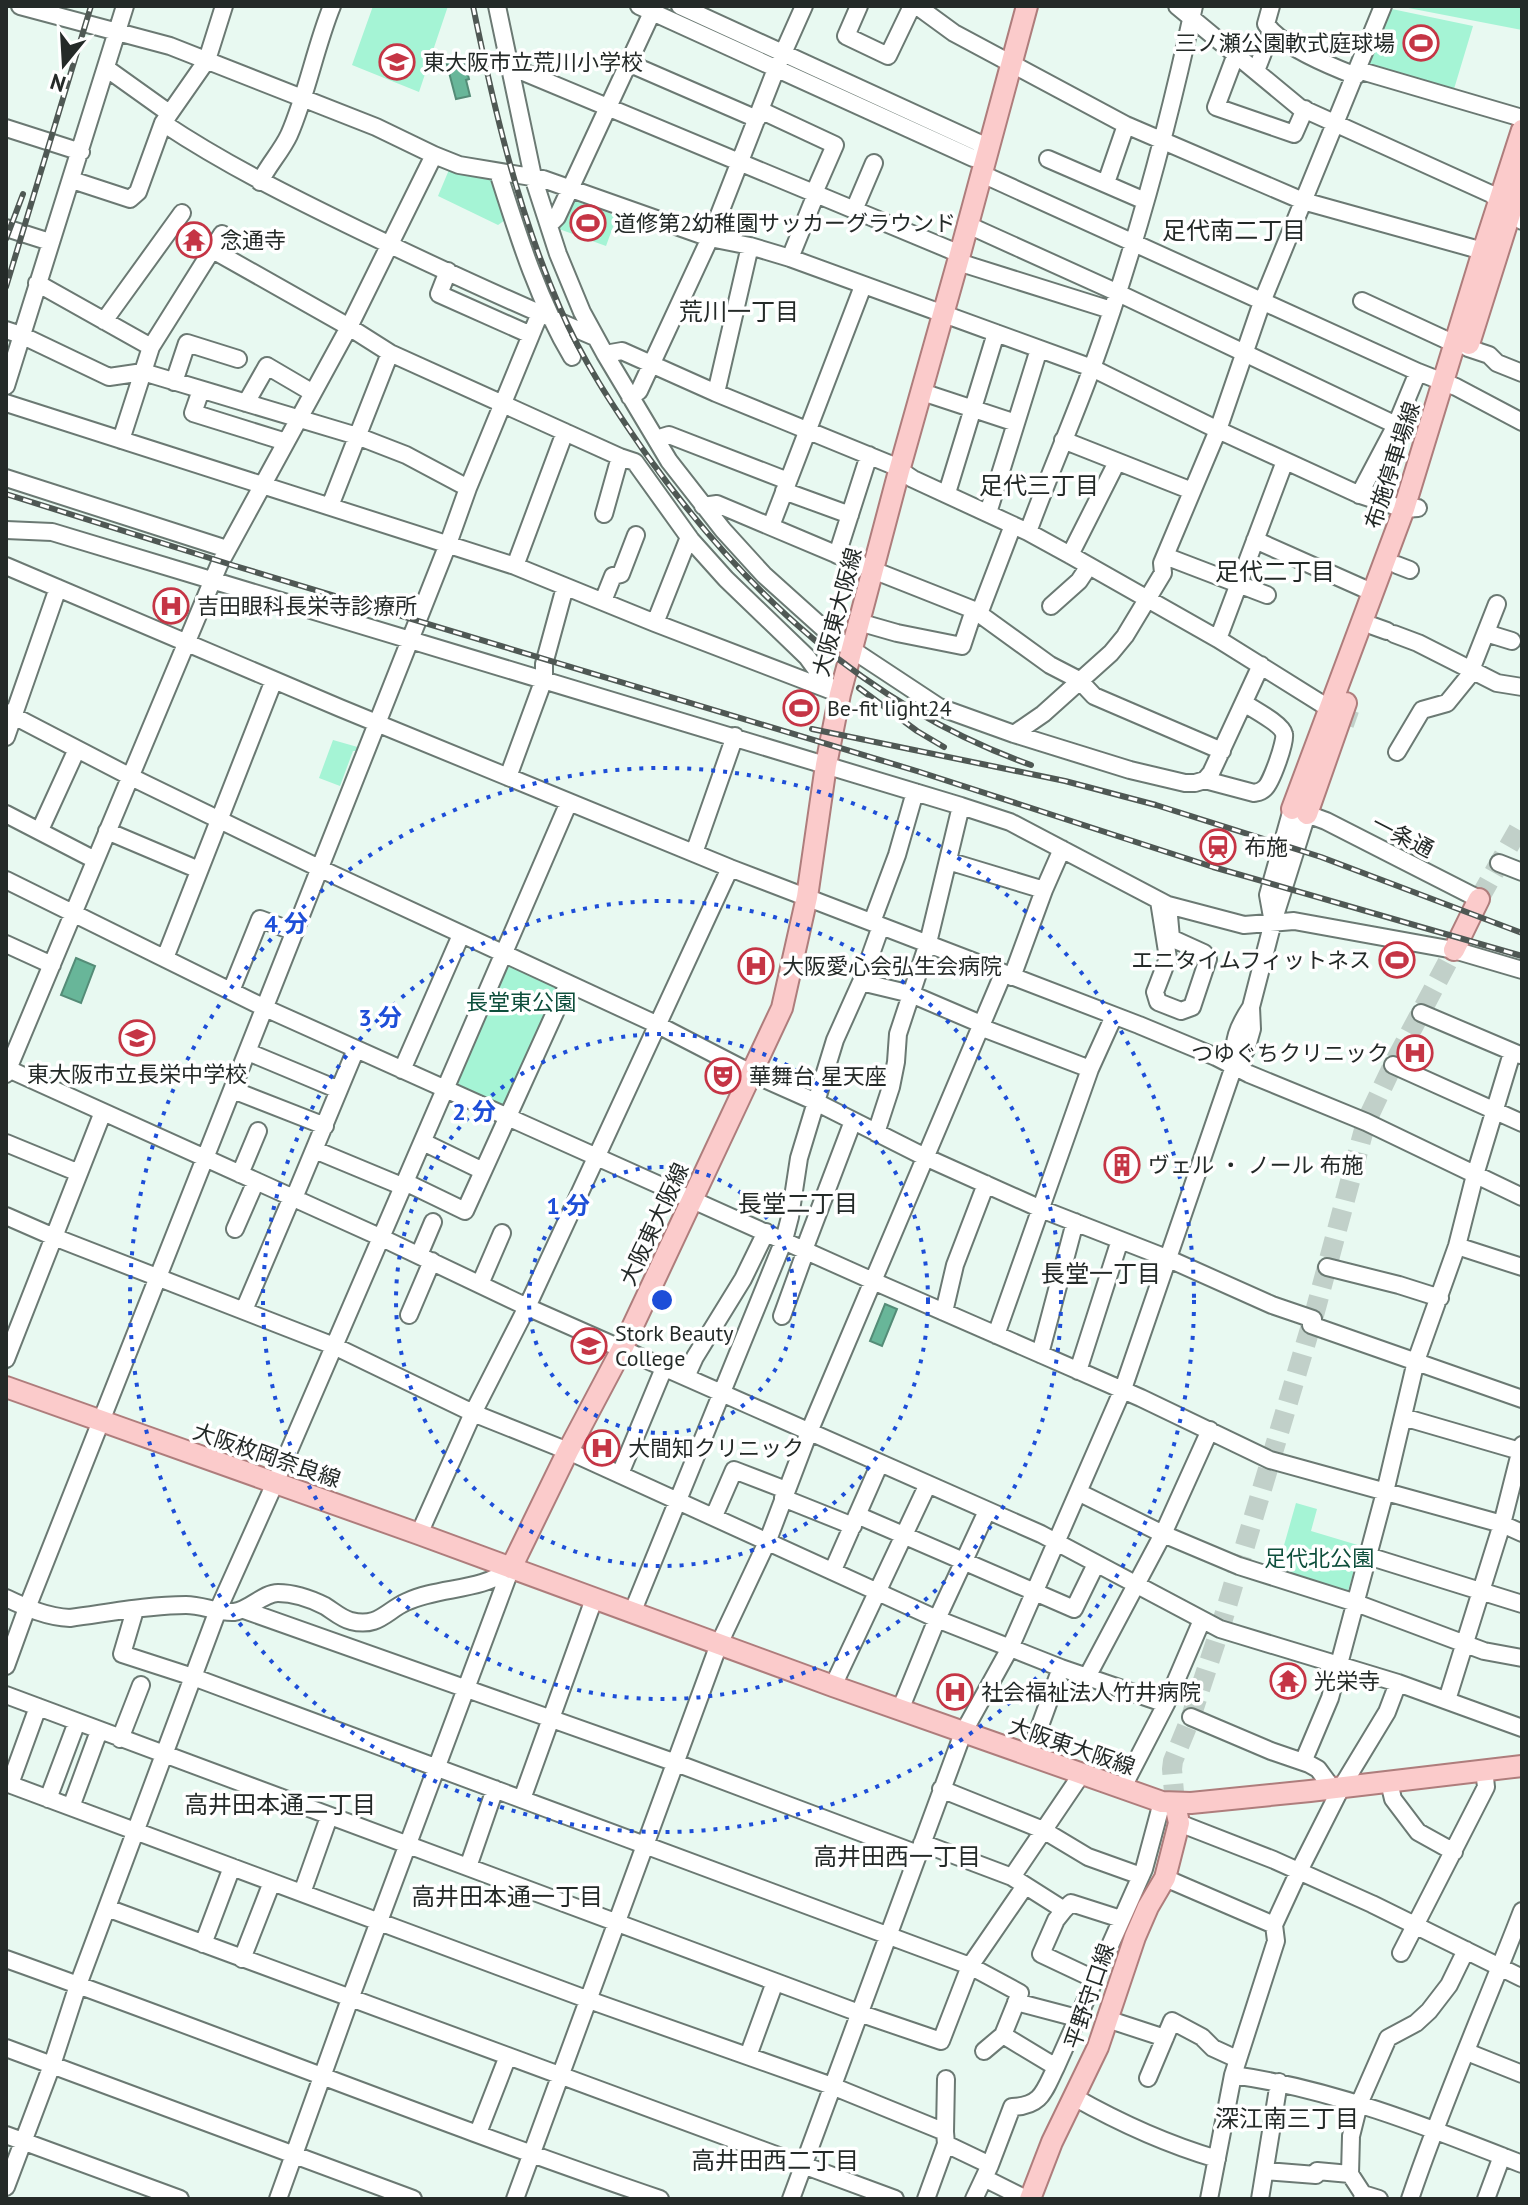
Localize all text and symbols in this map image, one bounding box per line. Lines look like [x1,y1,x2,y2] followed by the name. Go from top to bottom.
[24,24,104,104] north arrow
[1402,24,1440,62] sports icon: 三ノ瀬公園軟式庭球場
[1175,29,1395,57] place label: 三ノ瀬公園軟式庭球場
[378,43,416,81] school or university icon: 東大阪市立荒川小学校
[423,48,643,76] place label: 東大阪市立荒川小学校
[47,67,69,99] text: N
[569,204,607,242] sports icon: 道修第2幼稚園サッカーグラウンド
[614,209,956,237] place label: 道修第2幼稚園サッカーグラウンド
[1162,215,1306,246] district label: 足代南二丁目
[175,221,213,259] temple icon: 念通寺
[220,226,286,254] place label: 念通寺
[679,296,799,327] district label: 荒川一丁目
[1358,398,1426,532] street label: 布施停車場線
[979,470,1099,501] district label: 足代三丁目
[806,545,868,679] street label: 大阪東大阪線
[1215,556,1335,587] district label: 足代二丁目
[152,587,190,625] hospital icon: 吉田眼科長栄寺診療所
[197,592,417,620] place label: 吉田眼科長栄寺診療所
[782,689,820,727] sports icon: Be-fit light24
[827,694,952,722] place label: Be-fit light24
[1367,809,1439,863] street label: 一条通
[1199,828,1237,866] station icon: 布施
[1244,833,1288,861] place label: 布施
[264,908,308,939] text: 4 分
[1378,941,1416,979] sports icon: エニタイムフィットネス
[1131,946,1371,974] place label: エニタイムフィットネス
[737,947,775,985] hospital icon: 大阪愛心会弘生会病院
[782,952,1002,980] place label: 大阪愛心会弘生会病院
[466,988,576,1016] park label: 長堂東公園
[358,1002,402,1033] text: 3 分
[118,1019,156,1057] school or university icon: 東大阪市立長栄中学校
[1396,1034,1434,1072] hospital icon: つゆぐちクリニック
[1191,1039,1389,1067] place label: つゆぐちクリニック
[704,1057,742,1095] theatre icon: 華舞台 星天座
[27,1060,247,1088] place label: 東大阪市立長栄中学校
[749,1062,887,1090] place label: 華舞台 星天座
[452,1096,496,1127] text: 2 分
[1103,1146,1141,1184] building icon: ヴェル ・ ノール 布施
[1148,1151,1364,1179] place label: ヴェル ・ ノール 布施
[613,1158,695,1290] street label: 大阪東大阪線
[738,1188,858,1219] district label: 長堂二丁目
[546,1190,590,1221] text: 1 分
[1041,1258,1161,1289] district label: 長堂一丁目
[648,1286,676,1314] centre of rings
[615,1319,734,1372] place label: Stork Beauty College
[570,1327,608,1365] school or university icon: Stork Beauty College
[190,1417,344,1493] street label: 大阪枚岡奈良線
[583,1429,621,1467] hospital icon: 大間知クリニック
[628,1434,804,1462] place label: 大間知クリニック
[1264,1544,1374,1572] park label: 足代北公園
[1269,1662,1307,1700] temple icon: 光栄寺
[1314,1667,1380,1695] place label: 光栄寺
[936,1673,974,1711] hospital icon: 社会福祉法人竹井病院
[981,1678,1201,1706] place label: 社会福祉法人竹井病院
[1005,1711,1139,1781] street label: 大阪東大阪線
[184,1789,376,1820] district label: 高井田本通二丁目
[813,1841,981,1872] district label: 高井田西一丁目
[411,1881,603,1912] district label: 高井田本通一丁目
[1058,1939,1120,2053] street label: 平野守口線
[1215,2103,1359,2134] district label: 深江南三丁目
[691,2145,859,2176] district label: 高井田西二丁目

